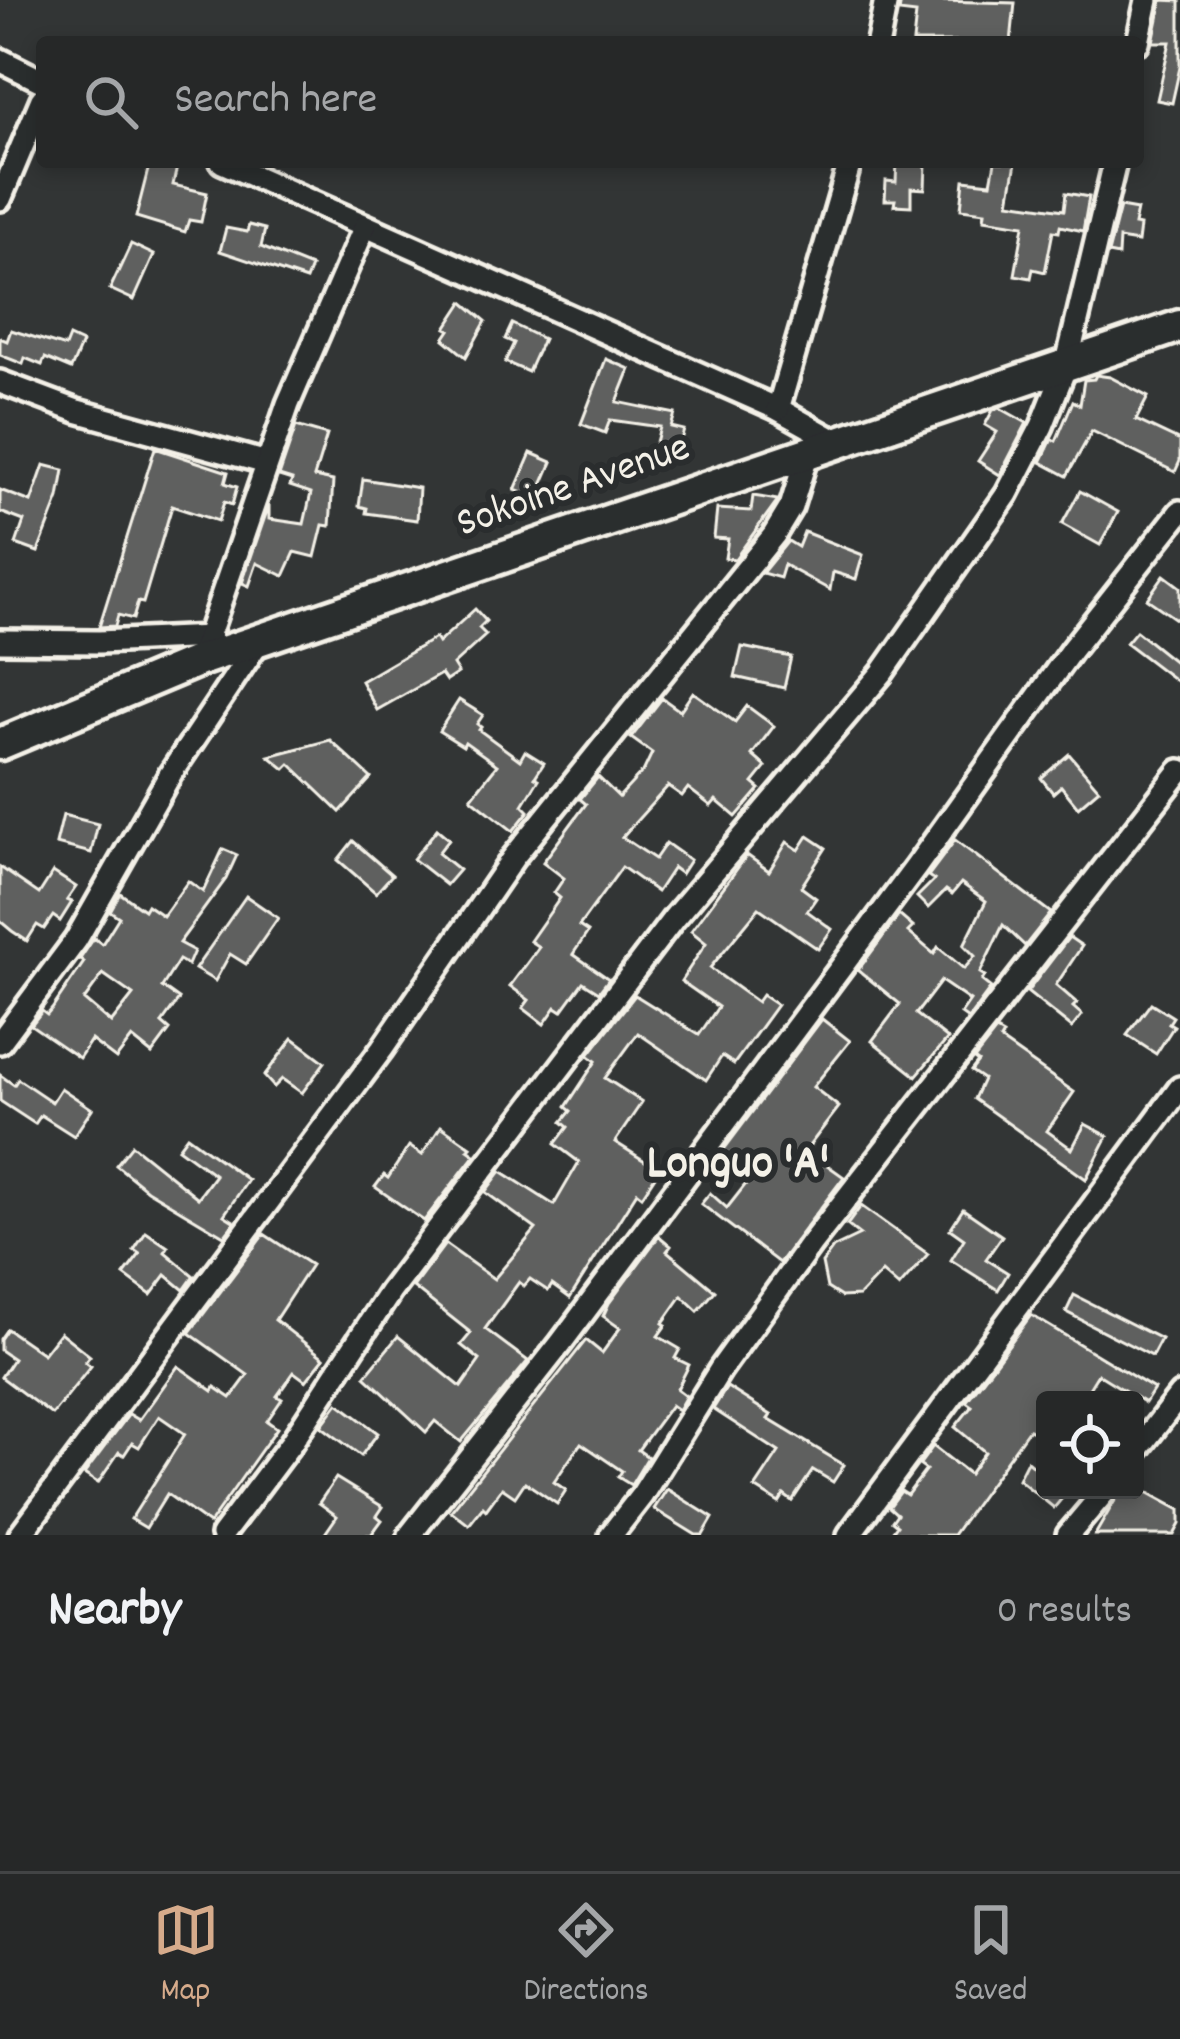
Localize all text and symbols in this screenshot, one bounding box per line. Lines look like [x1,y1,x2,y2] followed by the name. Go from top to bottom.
[36,36,1144,168] search box
[78,69,144,135] icon: search
[174,70,377,134] text: Search here
[449,420,699,556] street label: Sokoine Avenue
[647,1132,829,1201] district label: Longuo 'A'
[1036,1391,1144,1499] map controls
[1036,1391,1144,1499] button: locate
[48,1577,181,1649] text: Nearby
[997,1586,1132,1641] text: 0 results
[153,1897,219,2016] tab: Map
[524,1897,649,2016] tab: Directions
[954,1897,1027,2016] tab: Saved

